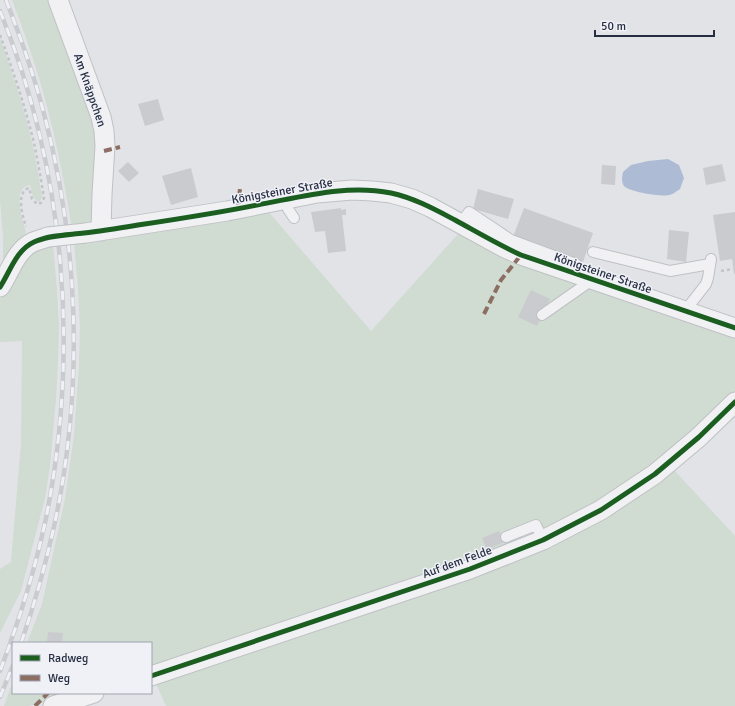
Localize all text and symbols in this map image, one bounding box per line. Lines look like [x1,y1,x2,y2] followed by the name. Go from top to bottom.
[595,12,714,38] scale bar
[601,19,626,34] text: 50 m
[70,51,109,129] street label: Am Knäppchen
[230,175,334,208] street label: Königsteiner Straße
[552,250,654,297] street label: Königsteiner Straße
[420,543,494,582] street label: Auf dem Felde
[12,642,152,694] legend
[48,651,88,666] text: Radweg
[48,671,70,686] text: Weg

